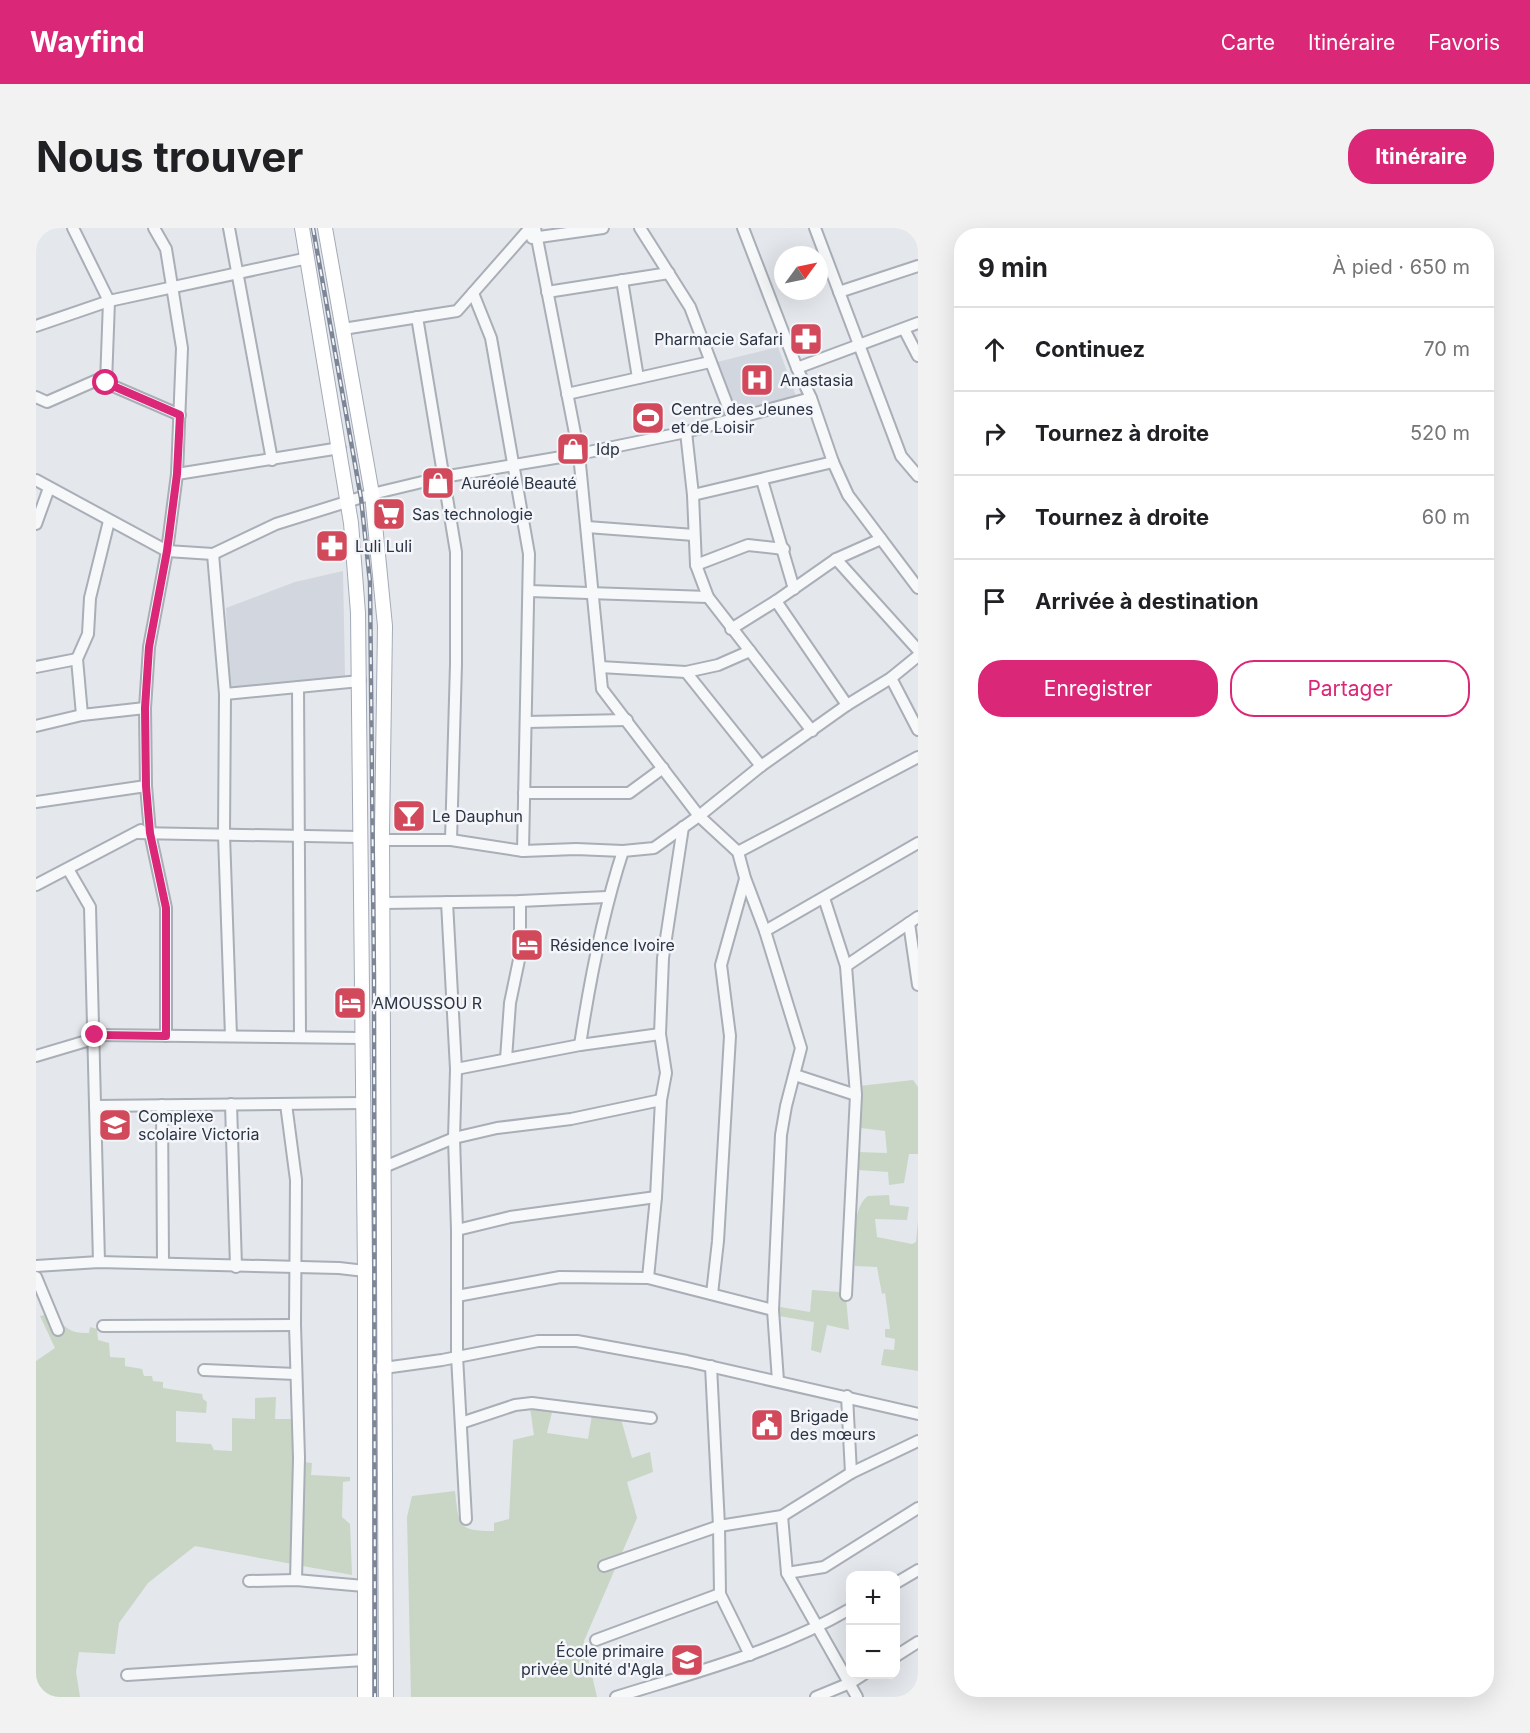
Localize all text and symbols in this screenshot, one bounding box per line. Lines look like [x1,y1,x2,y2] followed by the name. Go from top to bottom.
[30,25,145,59] text: Wayfind
[1221,30,1275,55] text: Carte
[1308,30,1395,55] text: Itinéraire
[1428,30,1500,55] text: Favoris
[1348,129,1494,184] button: Itinéraire
[36,131,303,182] text: Nous trouver
[774,246,828,300] north arrow
[978,252,1048,283] text: 9 min
[1332,255,1470,279] text: À pied · 650 m
[788,321,824,357] pharmacy icon: Pharmacie Safari
[654,329,783,349] place label: Pharmacie Safari
[978,333,1011,366] icon: ahead
[1035,336,1145,362] text: Continuez
[1423,337,1470,361] text: 70 m
[739,362,775,398] hospital icon: Anastasia
[92,369,118,395] route start
[780,370,854,390] place label: Anastasia
[671,399,814,437] place label: Centre des Jeunes et de Loisir
[630,400,666,436] sports icon: Centre des Jeunes et de Loisir
[978,417,1011,450] icon: right
[1035,420,1209,446] text: Tournez à droite
[1410,421,1470,445] text: 520 m
[555,431,591,467] shop icon: Idp
[596,439,620,459] place label: Idp
[420,465,456,501] shop icon: Auréolé Beauté
[461,473,577,493] place label: Auréolé Beauté
[371,496,407,532] supermarket icon: Sas technologie
[978,501,1011,534] icon: right
[412,504,533,524] place label: Sas technologie
[1035,504,1209,530] text: Tournez à droite
[1422,505,1470,529] text: 60 m
[314,528,350,564] pharmacy icon: Luli Luli
[355,536,412,556] place label: Luli Luli
[978,585,1011,618] icon: arrive
[1035,588,1259,614] text: Arrivée à destination
[978,660,1218,717] button: Enregistrer
[1230,660,1470,717] button: Partager
[391,798,427,834] bar icon: Le Dauphun
[432,806,523,826] place label: Le Dauphun
[509,927,545,963] hotel icon: Résidence Ivoire
[550,935,675,955] place label: Résidence Ivoire
[332,985,368,1021] hotel icon: AMOUSSOU R
[373,993,482,1013] place label: AMOUSSOU R
[81,1021,107,1047] route end
[138,1106,259,1144] place label: Complexe scolaire Victoria
[97,1107,133,1143] school or university icon: Complexe scolaire Victoria
[790,1406,876,1444] place label: Brigade des mœurs
[749,1407,785,1443] public building icon: Brigade des mœurs
[846,1571,900,1679] map controls
[846,1571,900,1625] button: +
[846,1625,900,1679] button: −
[521,1641,664,1679] place label: École primaire privée Unité d'Agla
[669,1642,705,1678] school or university icon: École primaire privée Unité d'Agla

